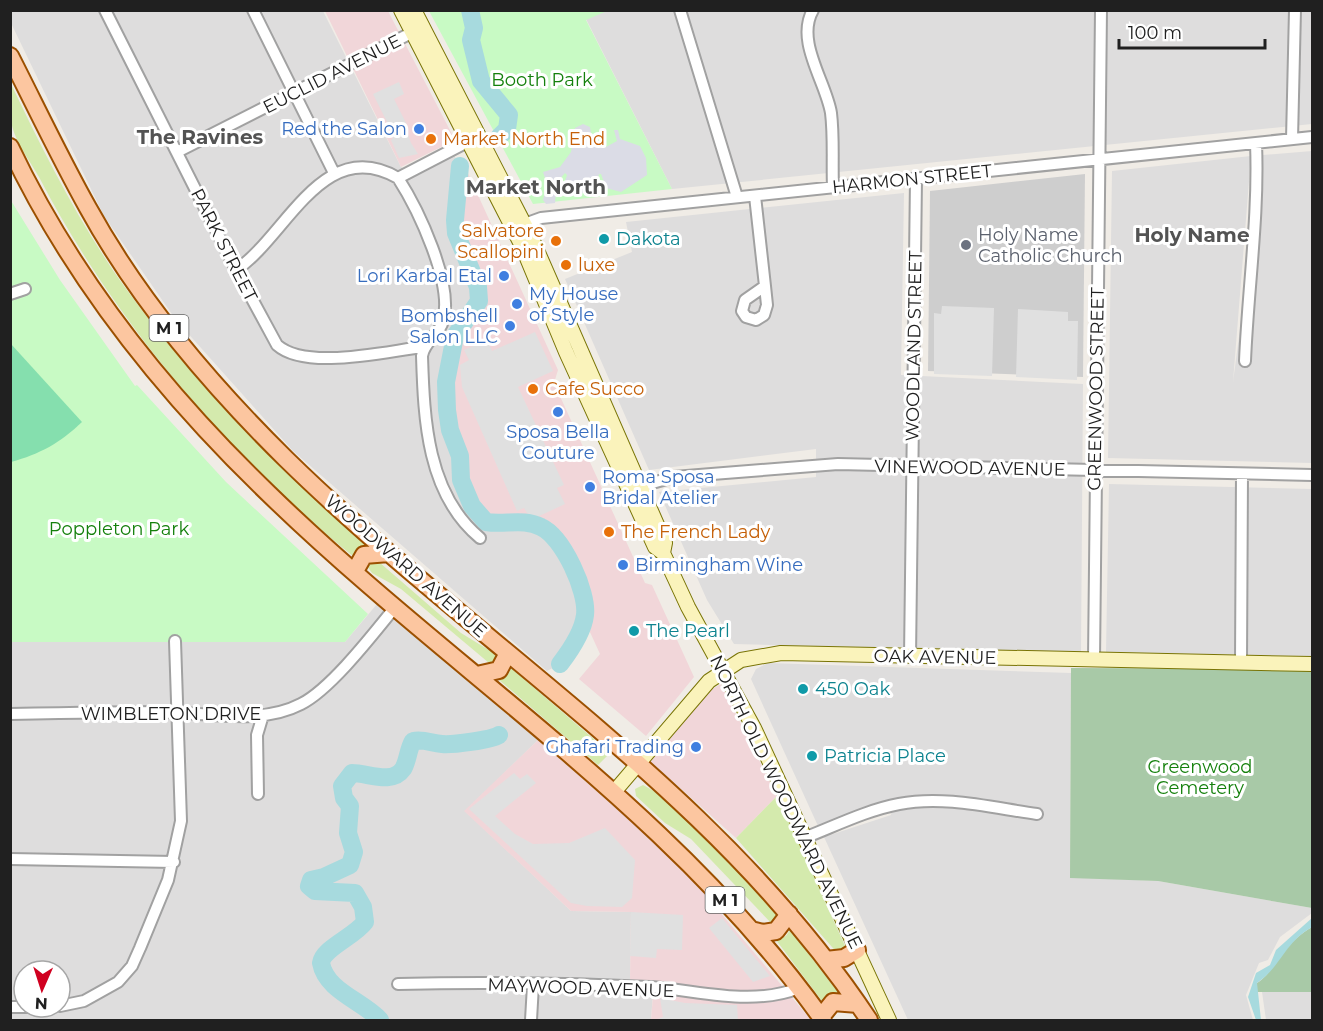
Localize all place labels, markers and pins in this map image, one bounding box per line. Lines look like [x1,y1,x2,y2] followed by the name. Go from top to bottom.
[281,118,407,140] place label: Red the Salon
[412,122,426,136] marker: Red the Salon
[443,128,605,150] place label: Market North End
[424,132,438,146] marker: Market North End
[457,220,544,263] place label: Salvatore Scallopini
[978,224,1123,267] place label: Holy Name Catholic Church
[616,228,681,250] place label: Dakota
[597,232,611,246] marker: Dakota
[549,234,563,248] marker: Salvatore Scallopini
[959,238,973,252] marker: Holy Name Catholic Church
[578,254,615,276] place label: luxe
[559,258,573,272] marker: luxe
[357,265,492,287] place label: Lori Karbal Etal
[497,269,511,283] marker: Lori Karbal Etal
[529,283,618,326] place label: My House of Style
[510,297,524,311] marker: My House of Style
[400,305,498,348] place label: Bombshell Salon LLC
[503,319,517,333] marker: Bombshell Salon LLC
[545,378,644,400] place label: Cafe Succo
[526,382,540,396] marker: Cafe Succo
[551,405,565,419] marker: Sposa Bella Couture
[506,421,610,464] place label: Sposa Bella Couture
[602,466,718,509] place label: Roma Sposa Bridal Atelier
[583,480,597,494] marker: Roma Sposa Bridal Atelier
[621,521,771,543] place label: The French Lady
[602,525,616,539] marker: The French Lady
[635,554,803,576] place label: Birmingham Wine
[616,558,630,572] marker: Birmingham Wine
[646,620,730,642] place label: The Pearl
[627,624,641,638] marker: The Pearl
[815,678,890,700] place label: 450 Oak
[796,682,810,696] marker: 450 Oak
[545,736,684,758] place label: Ghafari Trading
[689,740,703,754] marker: Ghafari Trading
[824,745,946,767] place label: Patricia Place
[805,749,819,763] marker: Patricia Place

